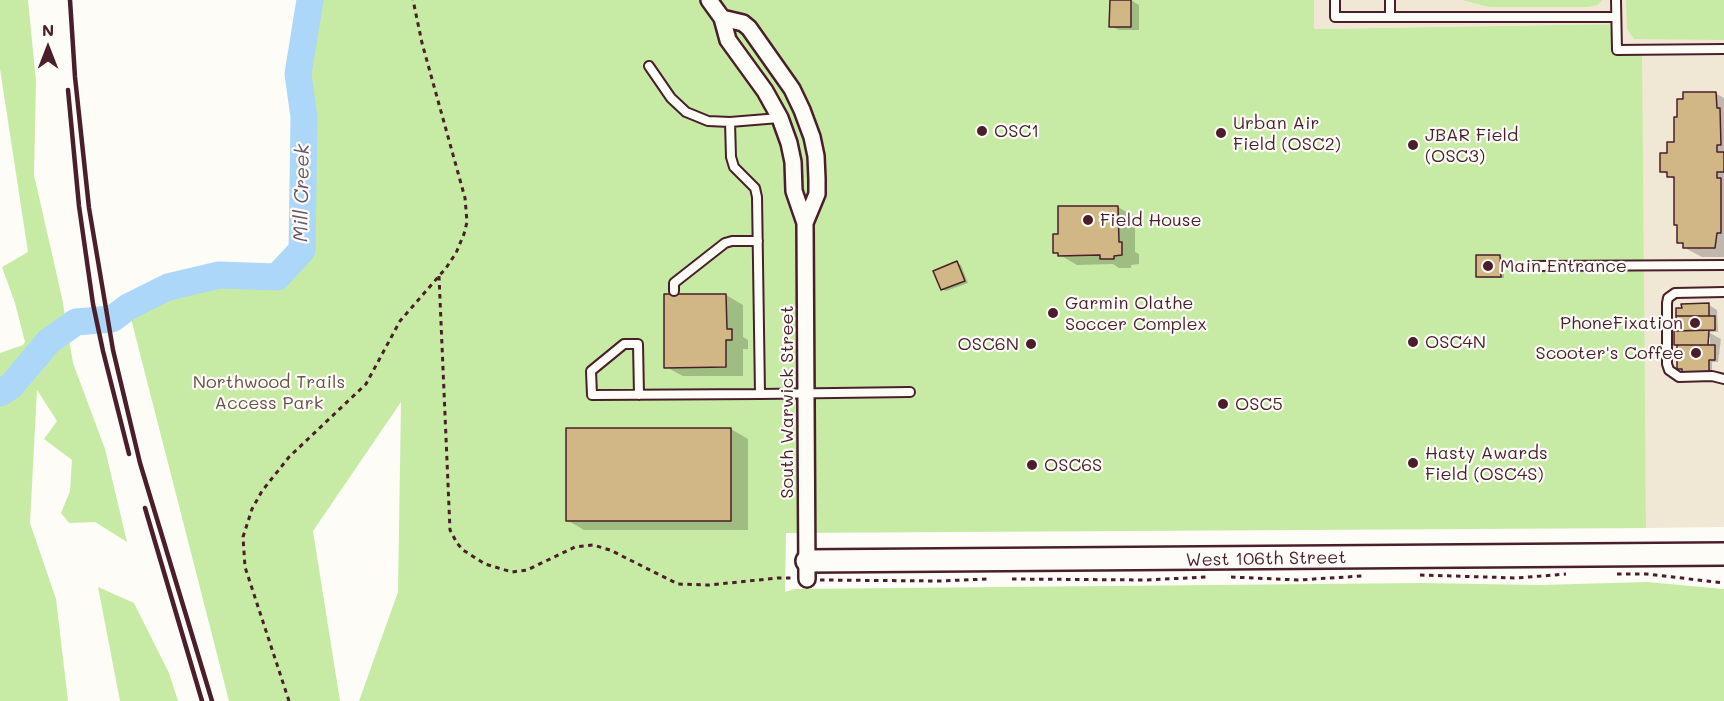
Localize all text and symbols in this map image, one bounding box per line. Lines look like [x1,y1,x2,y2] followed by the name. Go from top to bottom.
[18,18,78,78] north arrow
[42,19,54,40] text: N
[1233,112,1341,154] place label: Urban Air Field (OSC2)
[994,120,1039,142] place label: OSC1
[975,124,989,138] marker: OSC1
[1425,124,1518,166] place label: JBAR Field (OSC3)
[1214,126,1228,140] marker: Urban Air Field (OSC2)
[1406,138,1420,152] marker: JBAR Field (OSC3)
[289,144,315,242] water label: Mill Creek
[1100,209,1202,231] place label: Field House
[1081,213,1095,227] marker: Field House
[1500,255,1627,277] place label: Main Entrance
[1481,259,1495,273] marker: Main Entrance
[1065,292,1207,334] place label: Garmin Olathe Soccer Complex
[776,305,798,499] street label: South Warwick Street
[1046,306,1060,320] marker: Garmin Olathe Soccer Complex
[1560,312,1683,334] place label: PhoneFixation
[1688,316,1702,330] marker: PhoneFixation
[1425,331,1486,353] place label: OSC4N
[958,333,1019,355] place label: OSC6N
[1406,335,1420,349] marker: OSC4N
[1024,337,1038,351] marker: OSC6N
[1536,342,1684,364] place label: Scooter's Coffee
[1689,346,1703,360] marker: Scooter's Coffee
[193,371,345,413] park label: Northwood Trails Access Park
[1235,393,1283,415] place label: OSC5
[1216,397,1230,411] marker: OSC5
[1425,442,1548,484] place label: Hasty Awards Field (OSC4S)
[1044,454,1102,476] place label: OSC6S
[1406,456,1420,470] marker: Hasty Awards Field (OSC4S)
[1025,458,1039,472] marker: OSC6S
[1186,547,1346,571] street label: West 106th Street

